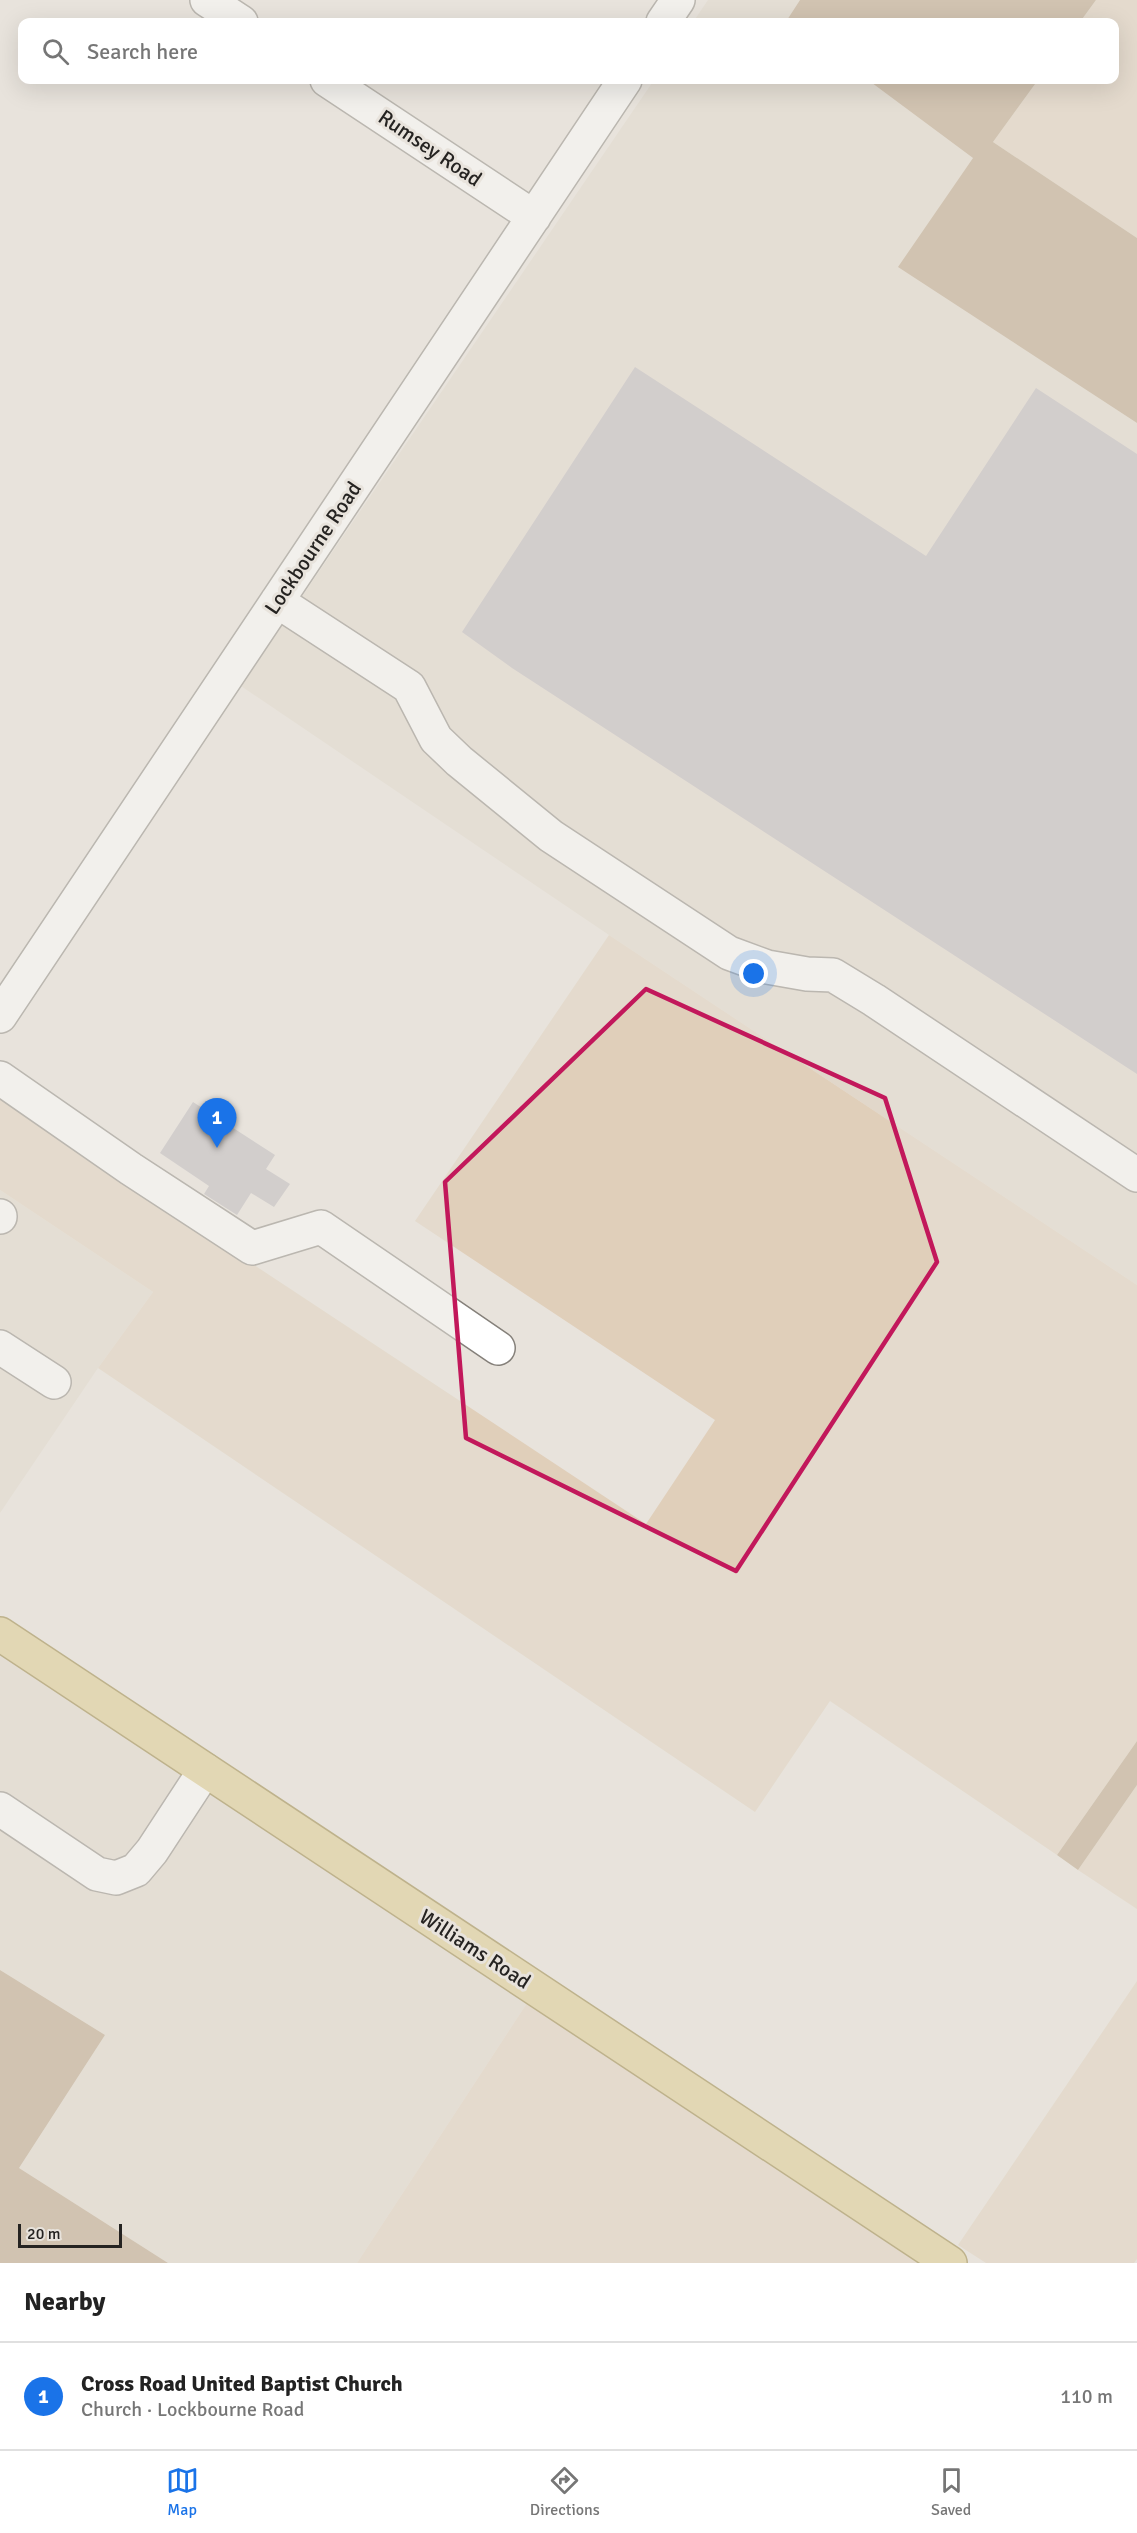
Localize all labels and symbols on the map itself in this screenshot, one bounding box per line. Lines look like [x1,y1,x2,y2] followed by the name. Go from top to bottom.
[373,104,487,192] street label: Rumsey Road
[259,477,367,619] street label: Lockbourne Road
[739,959,768,988] your location
[198,1098,236,1148] pin: 1
[415,1903,535,1995] street label: Williams Road
[18,2221,122,2248] scale bar

